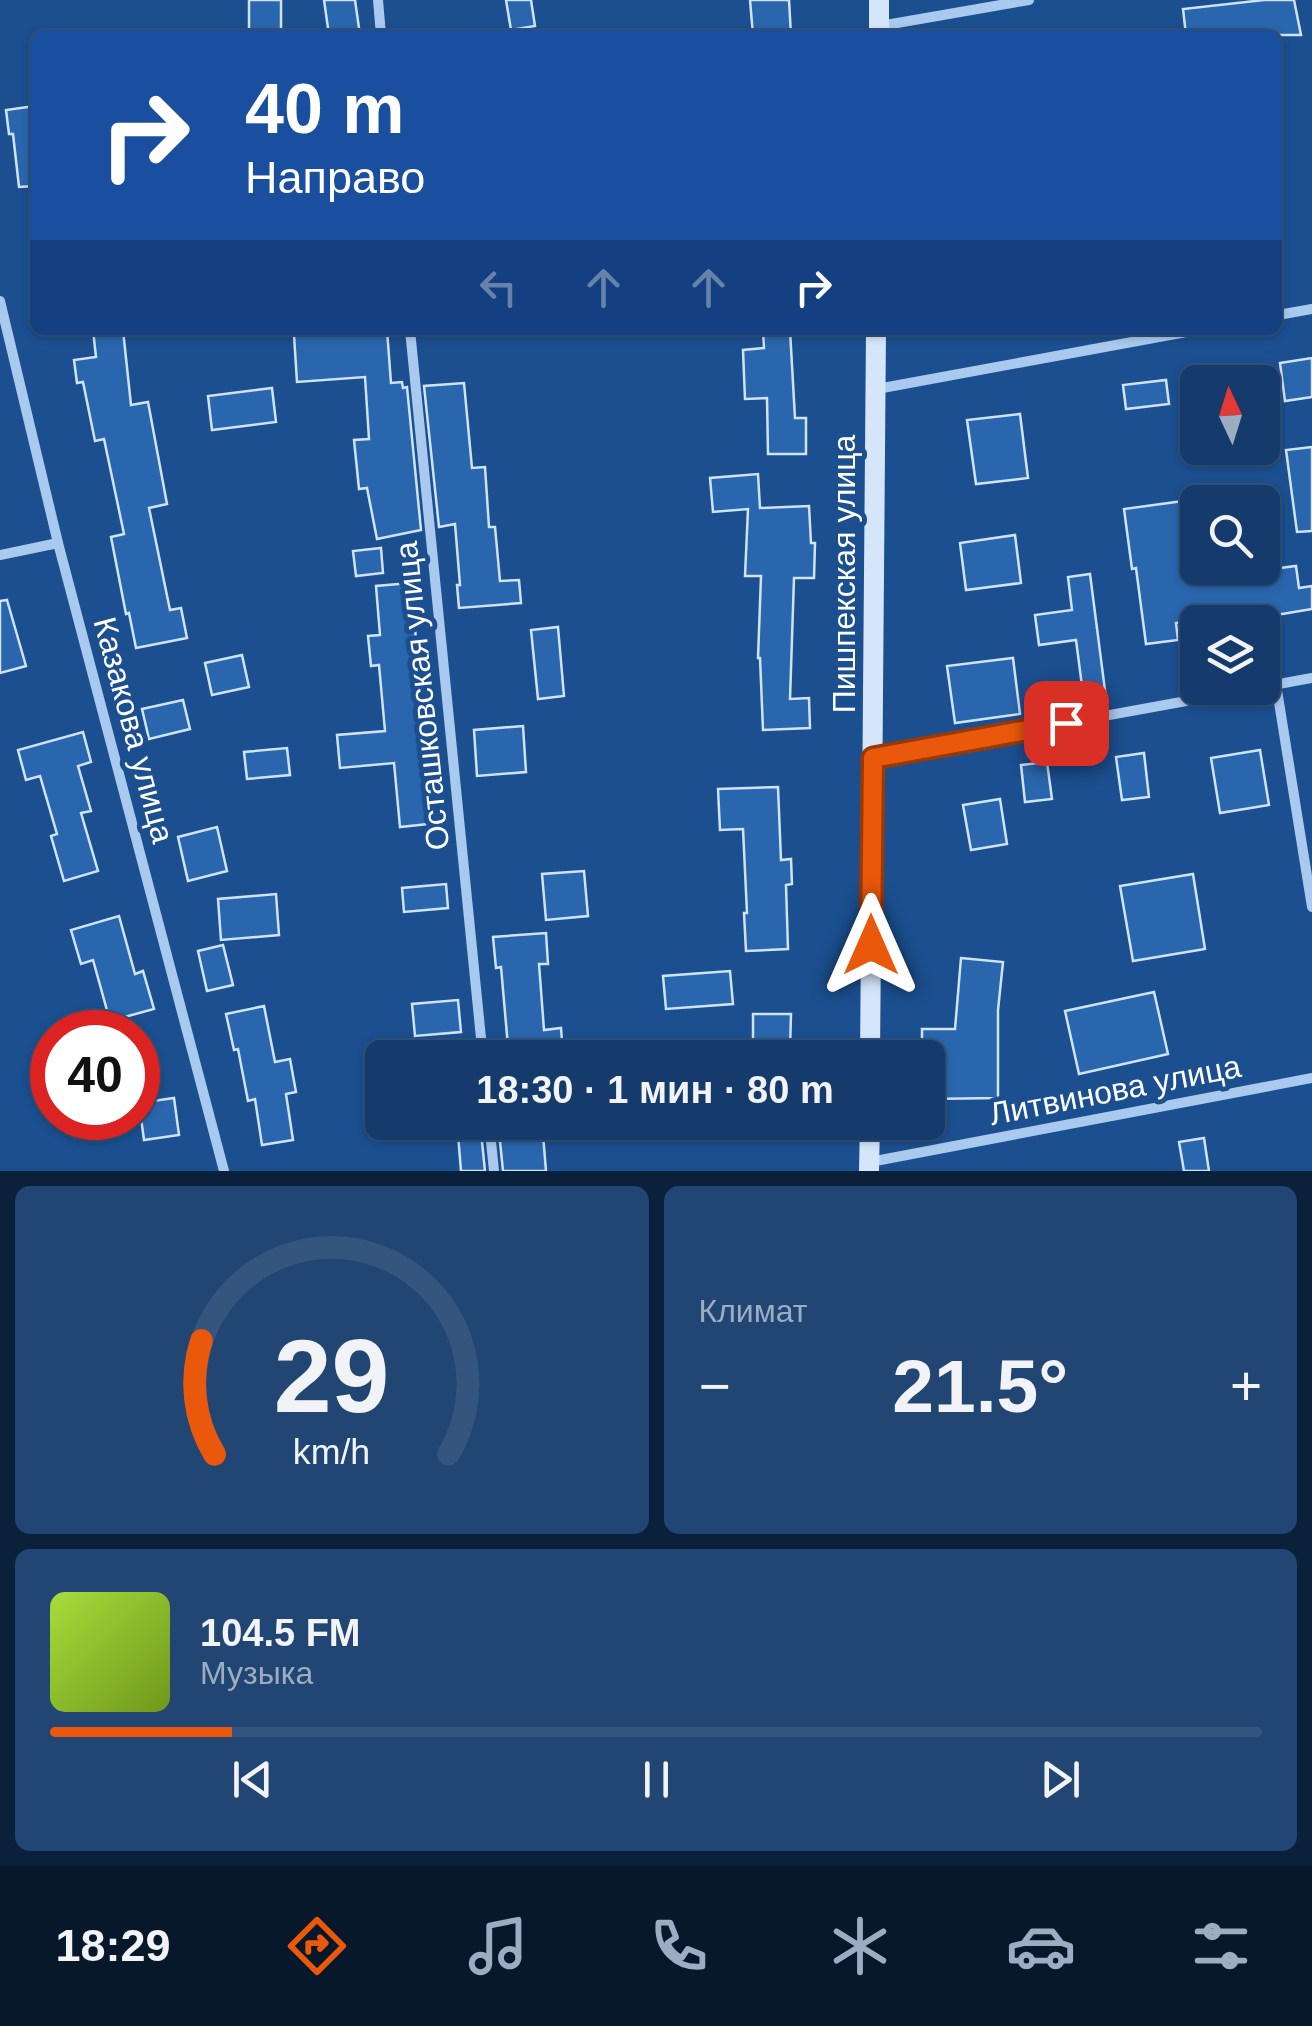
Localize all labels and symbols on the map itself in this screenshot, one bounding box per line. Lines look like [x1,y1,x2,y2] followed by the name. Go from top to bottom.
[1180,365,1280,465] north arrow
[826,434,862,713] street label: Пишпекская улица
[388,540,456,852] street label: Осташковская улица
[87,613,181,847] street label: Казакова улица
[1024,681,1109,766] pin
[819,893,923,997] position arrow
[30,1010,160,1140] speed limit sign: 40
[986,1048,1244,1132] street label: Литвинова улица

